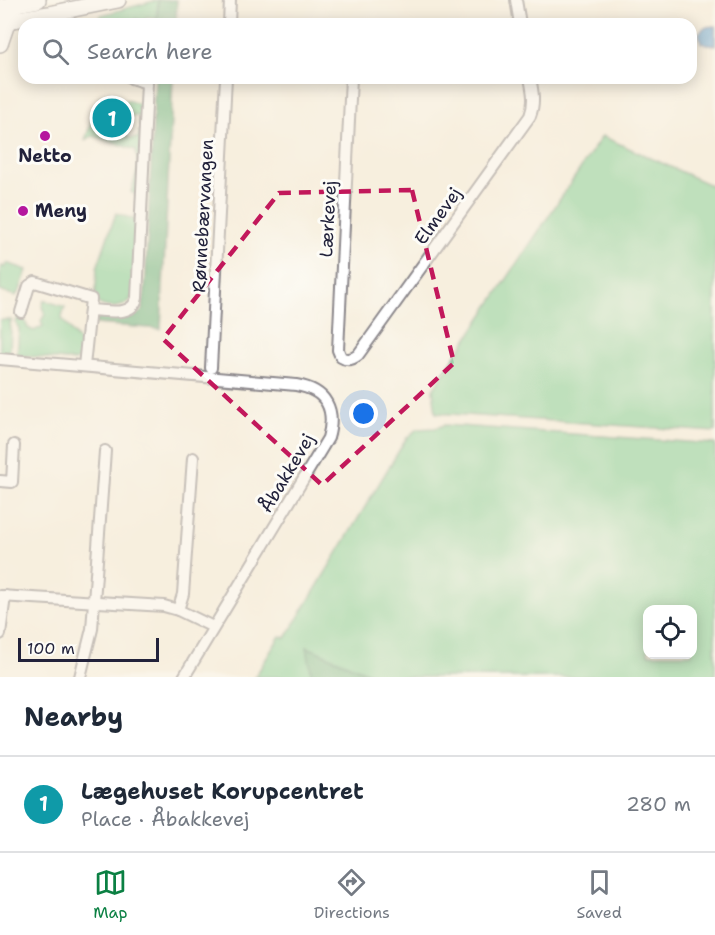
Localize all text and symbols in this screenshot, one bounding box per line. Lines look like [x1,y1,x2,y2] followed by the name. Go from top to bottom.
[18,18,697,84] search box
[39,35,72,68] icon: search
[87,37,213,66] text: Search here
[92,96,132,140] pin: 1
[38,129,52,143] marker: Netto
[187,139,219,293] street label: Rønnebærvangen
[18,144,72,168] place label: Netto
[314,180,342,258] street label: Lærkevej
[409,182,467,250] street label: Elmevej
[35,199,87,223] place label: Meny
[16,204,30,218] marker: Meny
[349,399,378,428] your location
[254,429,320,517] street label: Åbakkevej
[643,605,697,659] map controls
[643,605,697,659] button: locate
[18,635,159,662] scale bar
[27,638,75,659] text: 100 m
[24,699,123,734] text: Nearby
[81,777,364,806] text: Lægehuset Korupcentret
[39,791,48,817] text: 1
[626,791,691,817] text: 280 m
[81,806,249,832] text: Place · Åbakkevej
[93,866,127,923] tab: Map
[314,866,390,923] tab: Directions
[576,866,622,923] tab: Saved

